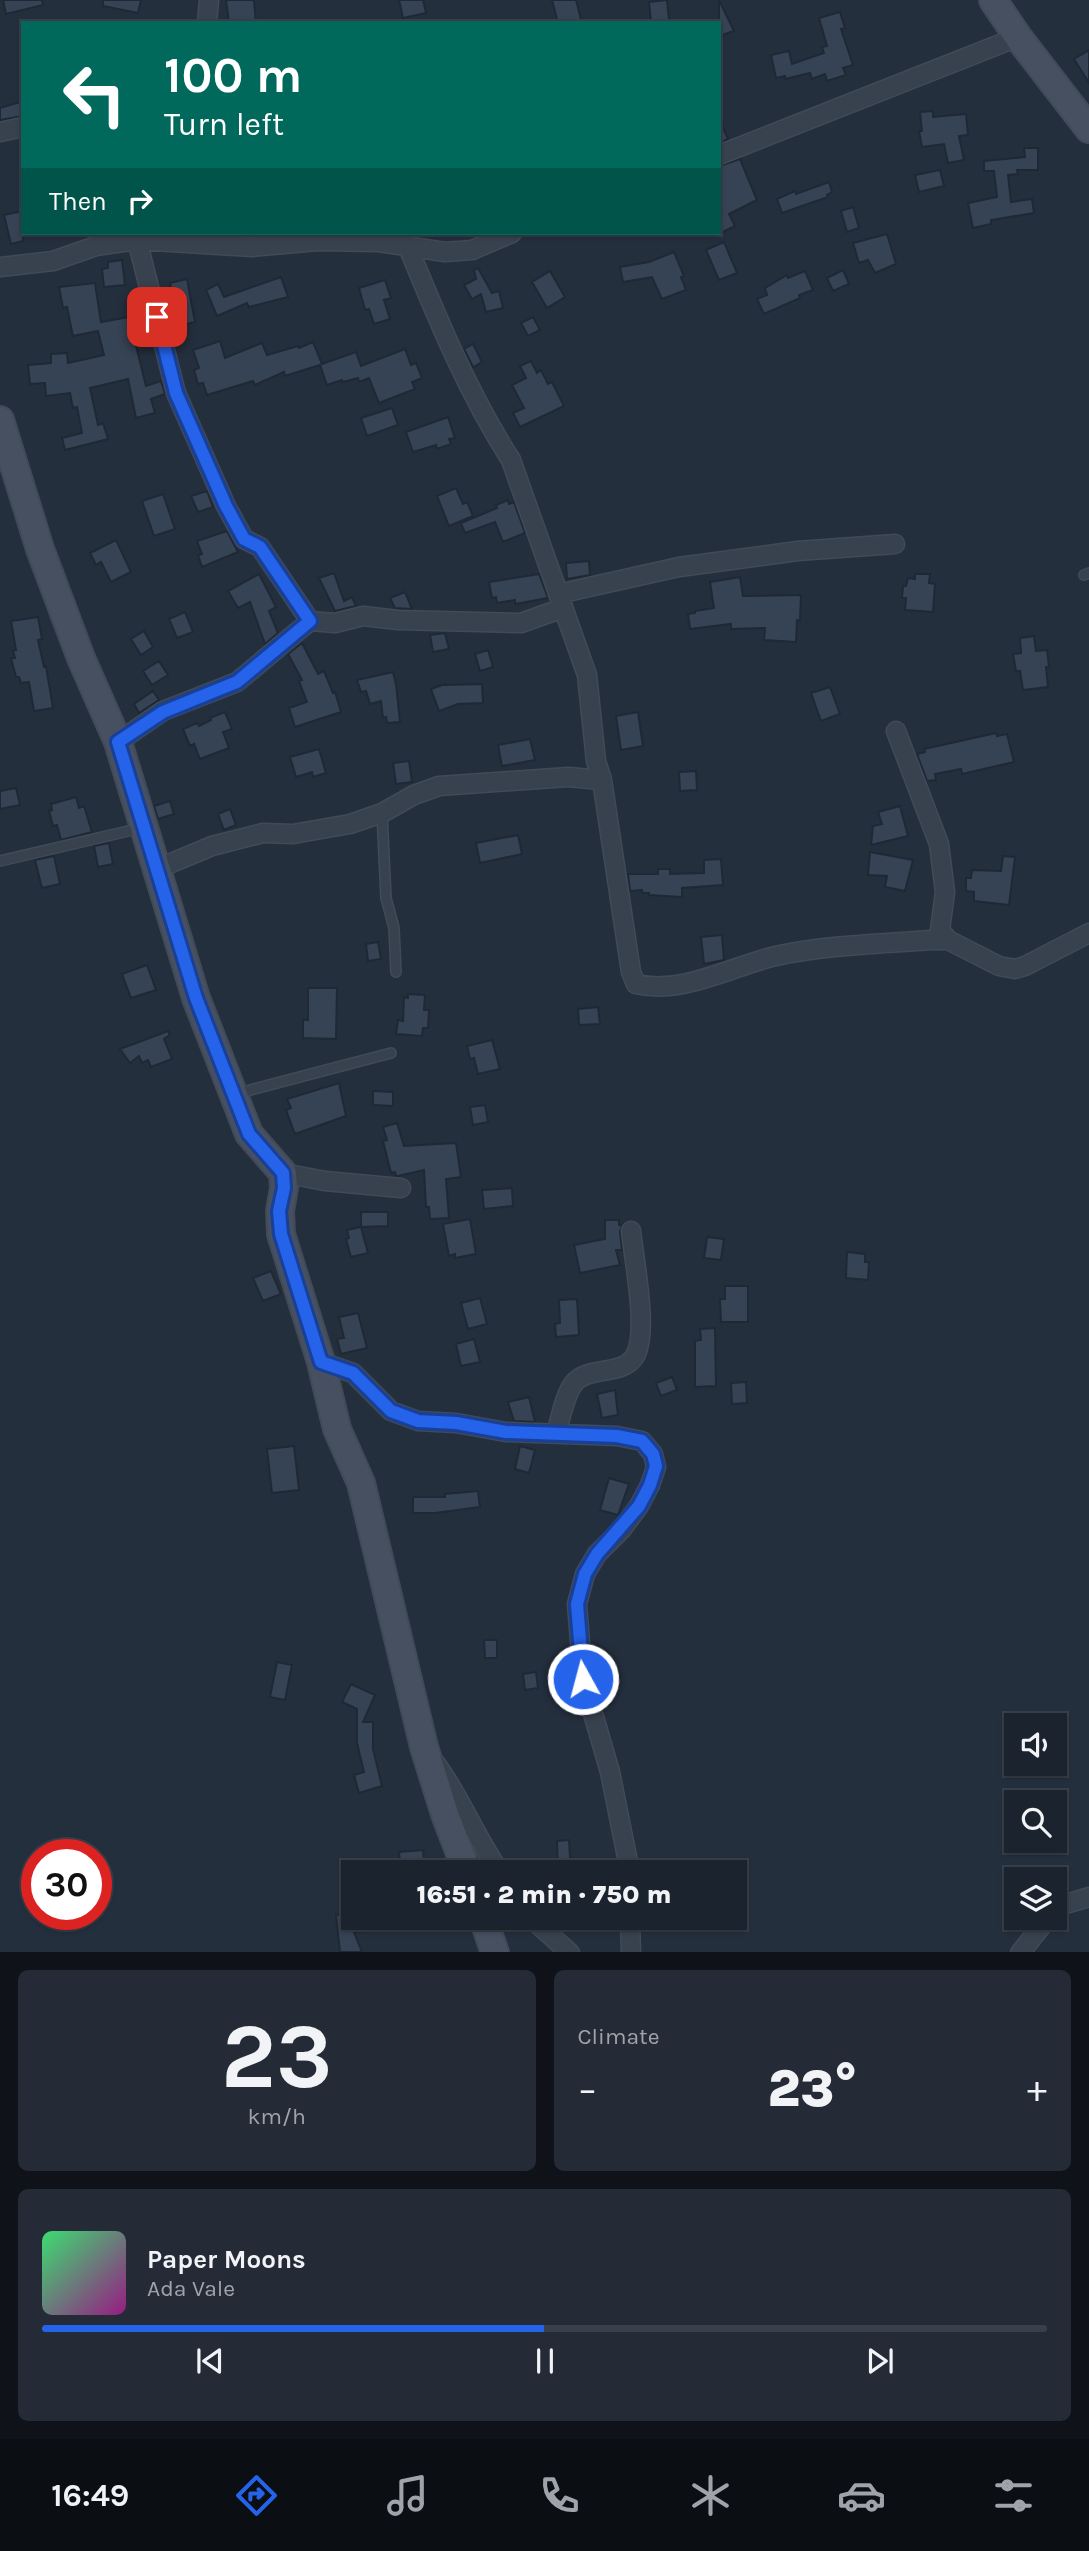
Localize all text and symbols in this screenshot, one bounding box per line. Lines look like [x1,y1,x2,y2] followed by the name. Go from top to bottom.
[164,47,302,104] text: 100 m
[49,49,140,140] icon: left
[164,106,284,143] text: Turn left
[121,182,159,220] icon: right
[49,186,107,217] text: Then
[127,287,187,347] pin
[138,298,176,336] icon: arrive
[546,1642,620,1716] position arrow
[1004,1713,1067,1930] map controls
[1004,1713,1067,1776] button: sound
[1004,1790,1067,1853] button: search
[21,1839,112,1930] speed limit sign: 30
[1004,1867,1067,1930] button: layers
[416,1879,672,1910] text: 16:51 · 2 min · 750 m
[221,2004,333,2110] text: 23
[578,2023,660,2050] text: Climate
[767,2058,857,2119] text: 23°
[578,2067,597,2112] text: −
[1027,2067,1047,2112] text: +
[248,2103,306,2130] text: km/h
[147,2244,306,2275] text: Paper Moons
[147,2275,235,2302] text: Ada Vale
[191,2342,229,2380] icon: previous
[526,2342,564,2380] icon: pause
[861,2342,899,2380] icon: next
[232,2471,281,2520] icon: directions
[383,2471,432,2520] icon: music
[535,2471,584,2520] icon: phone
[686,2471,735,2520] icon: climate
[837,2471,886,2520] icon: car
[989,2471,1038,2520] icon: filters
[51,2477,129,2514] text: 16:49

